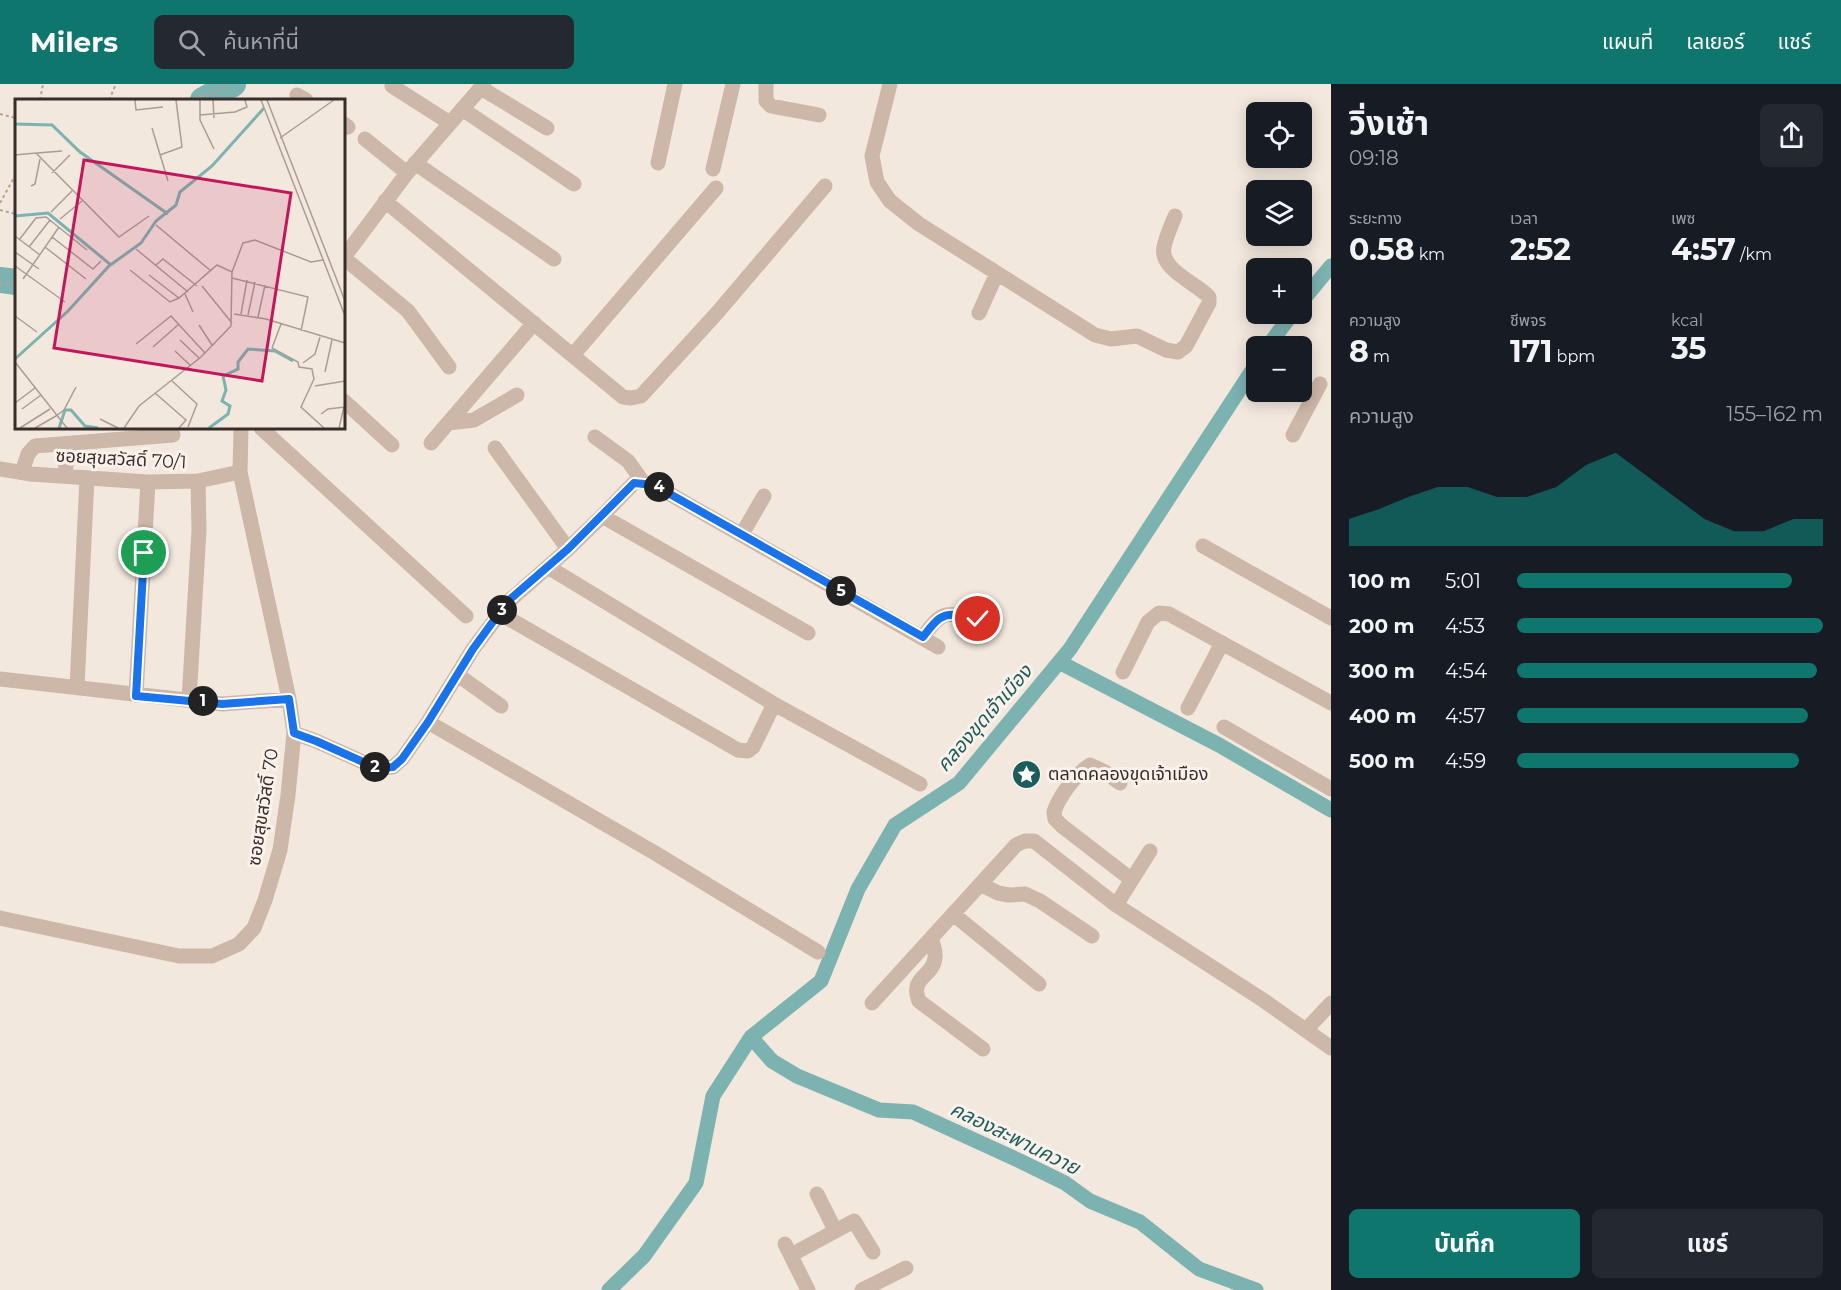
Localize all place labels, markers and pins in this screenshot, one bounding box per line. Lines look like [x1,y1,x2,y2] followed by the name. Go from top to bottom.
[644,472,674,502] pin: 4
[118,527,169,578] pin
[826,576,856,606] pin: 5
[952,593,1003,644] pin
[487,595,517,625] pin: 3
[188,686,218,716] pin: 1
[360,752,390,782] pin: 2
[1011,758,1043,790] place icon: ตลาดคลองขุดเจ้าเมือง
[1048,763,1208,785] place label: ตลาดคลองขุดเจ้าเมือง

